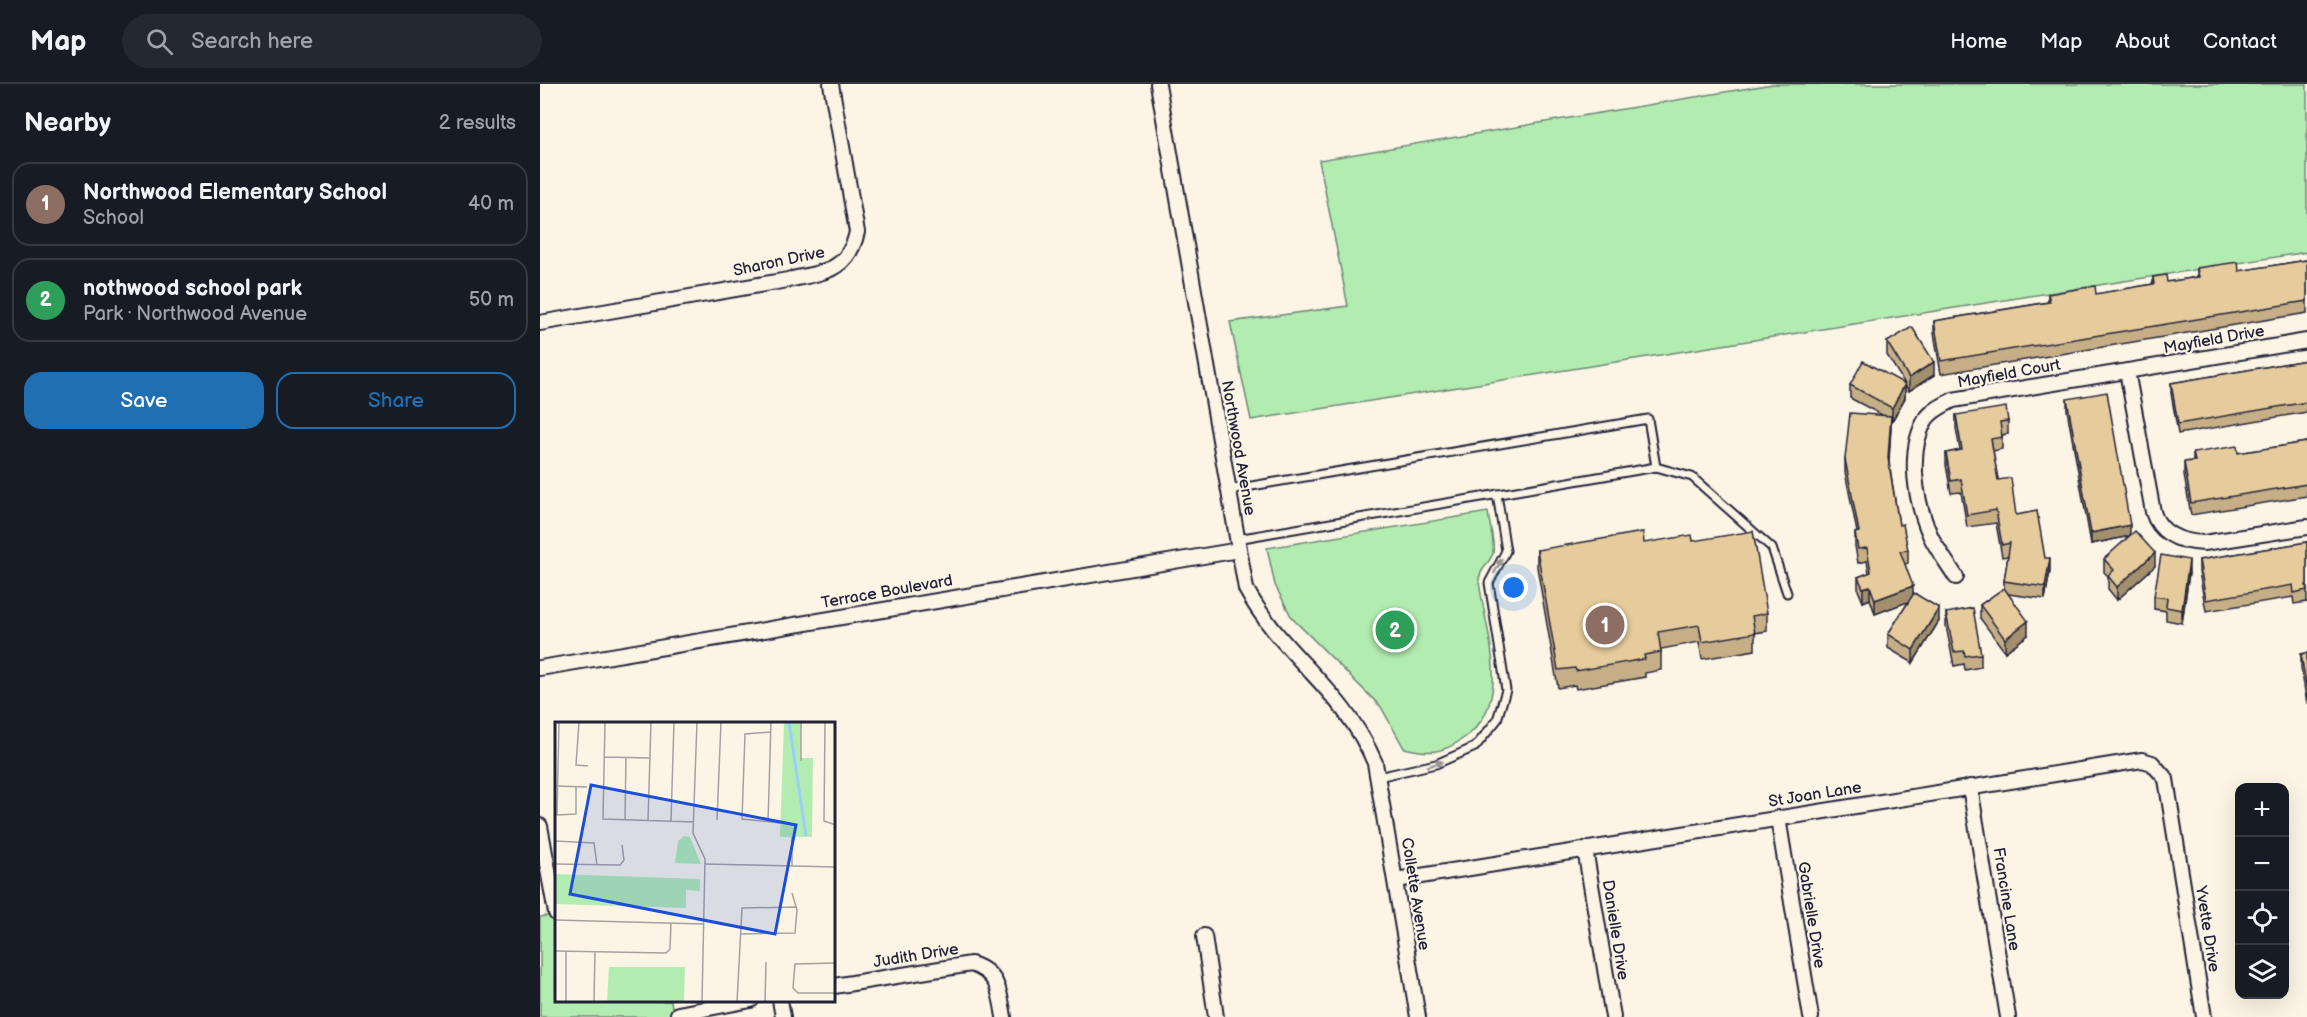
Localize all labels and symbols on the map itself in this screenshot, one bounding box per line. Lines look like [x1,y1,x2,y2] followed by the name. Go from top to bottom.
[731,243,827,281] street label: Sharon Drive
[2162,322,2266,358] street label: Mayfield Drive
[1956,356,2062,392] street label: Mayfield Court
[1217,379,1259,517] street label: Northwood Avenue
[1493,557,1503,574] one-way arrow
[820,571,954,613] street label: Terrace Boulevard
[1499,573,1528,602] your location
[1586,602,1624,648] pin: 1
[1376,608,1414,652] pin: 2
[555,722,836,1002] inset map
[1426,758,1444,768] one-way arrow
[1767,778,1863,812] street label: St Joan Lane
[1397,836,1433,952] street label: Collette Avenue
[1988,846,2024,953] street label: Francine Lane
[1793,860,1829,970] street label: Gabrielle Drive
[1598,879,1632,982] street label: Danielle Drive
[2191,884,2223,974] street label: Yvette Drive
[872,940,960,972] street label: Judith Drive

